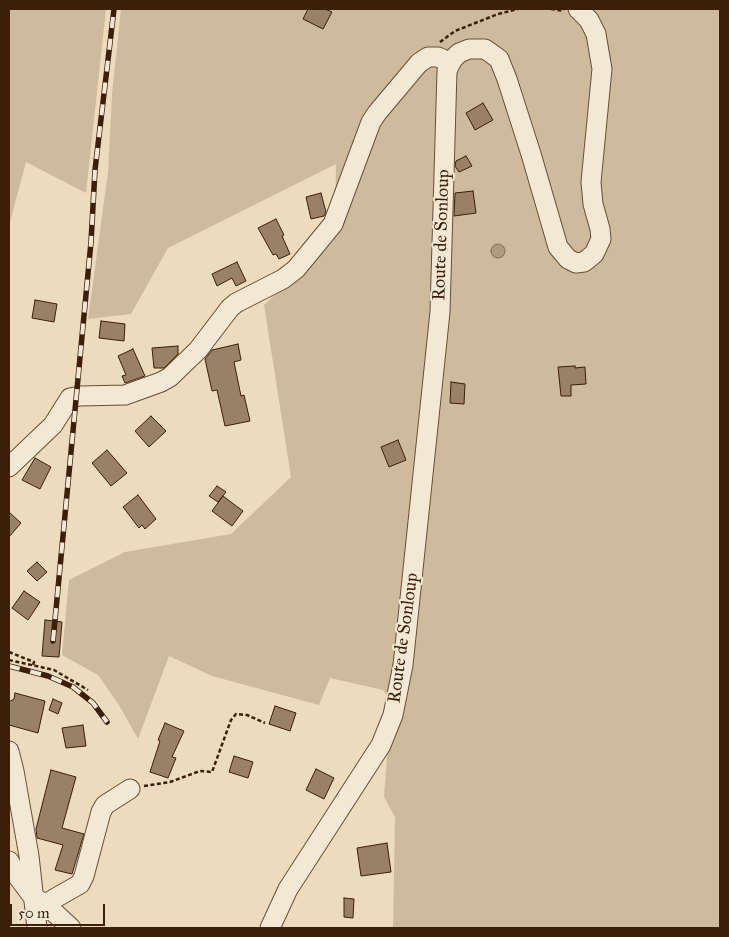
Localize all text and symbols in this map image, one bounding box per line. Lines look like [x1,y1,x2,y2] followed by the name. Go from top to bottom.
[429,169,455,301] street label: Route de Sonloup
[384,571,424,705] street label: Route de Sonloup
[12,894,108,926] scale bar
[18,904,50,922] text: 50 m

